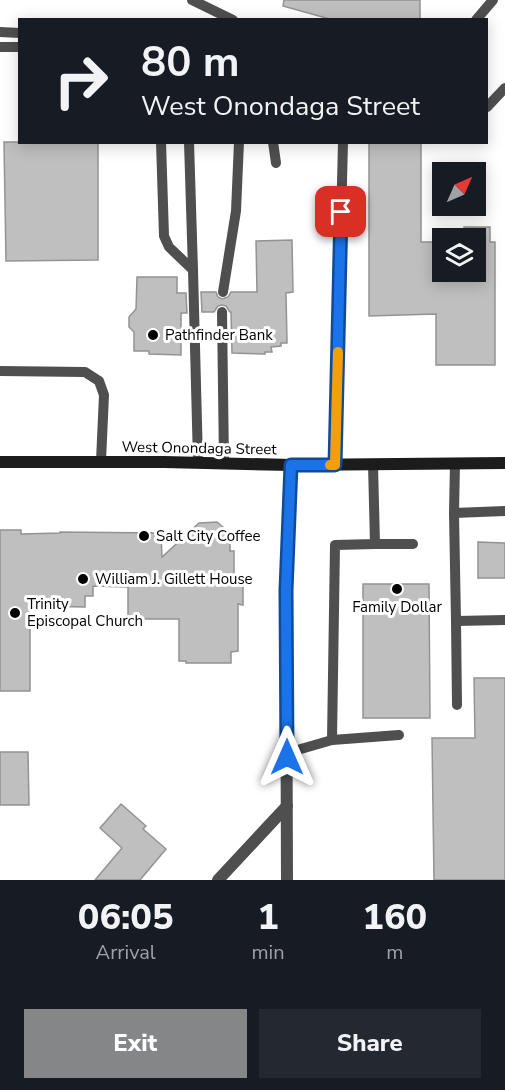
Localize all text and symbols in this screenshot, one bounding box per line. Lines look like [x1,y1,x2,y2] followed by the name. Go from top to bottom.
[141,34,240,91] text: 80 m
[42,42,120,120] icon: right
[141,88,420,125] text: West Onondaga Street
[432,162,486,216] north arrow
[432,162,486,282] map controls
[315,186,366,237] pin
[324,195,357,228] icon: arrive
[432,228,486,282] button: layers
[165,325,273,345] place label: Pathfinder Bank
[146,328,160,342] marker: Pathfinder Bank
[121,437,277,459] street label: West Onondaga Street
[156,526,260,546] place label: Salt City Coffee
[137,529,151,543] marker: Salt City Coffee
[95,569,253,589] place label: William J. Gillett House
[76,572,90,586] marker: William J. Gillett House
[390,582,404,596] marker: Family Dollar
[27,594,143,631] place label: Trinity Episcopal Church
[352,597,442,617] place label: Family Dollar
[8,606,22,620] marker: Trinity Episcopal Church
[255,725,319,789] position arrow
[78,893,174,942] text: 06:05
[257,893,279,942] text: 1
[362,893,427,942] text: 160
[96,939,156,966] text: Arrival
[251,939,285,966] text: min
[386,939,403,966] text: m
[24,1009,247,1078] button: Exit
[259,1009,481,1078] button: Share

